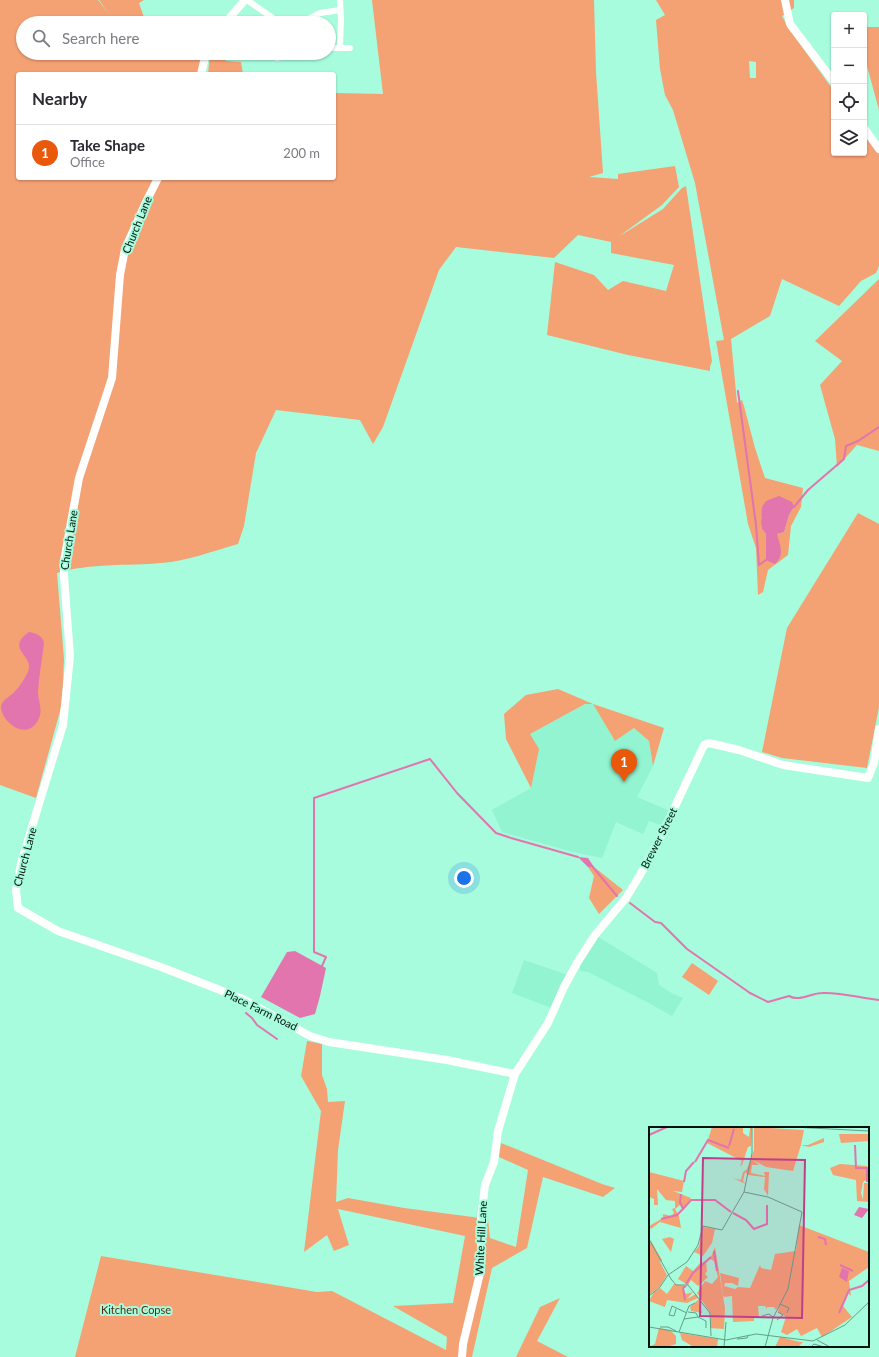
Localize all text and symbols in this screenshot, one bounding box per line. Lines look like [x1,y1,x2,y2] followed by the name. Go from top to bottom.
[831,12,867,156] map controls
[831,12,867,48] button: +
[16,16,336,60] search box
[30,27,52,49] icon: search
[62,29,139,47] text: Search here
[831,48,867,84] button: −
[831,84,867,120] button: locate
[32,88,87,109] text: Nearby
[831,120,867,156] button: layers
[70,136,145,154] text: Take Shape
[41,145,49,161] text: 1
[283,145,320,161] text: 200 m
[70,154,105,170] text: Office
[119,194,154,255] street label: Church Lane
[57,509,80,571] street label: Church Lane
[611,749,637,782] pin: 1
[638,805,679,870] street label: Brewer Street
[10,826,39,888] street label: Church Lane
[454,868,474,888] your location
[223,986,300,1033] street label: Place Farm Road
[649,1127,869,1347] inset map
[472,1200,489,1276] street label: White Hill Lane
[101,1303,171,1316] park label: Kitchen Copse

